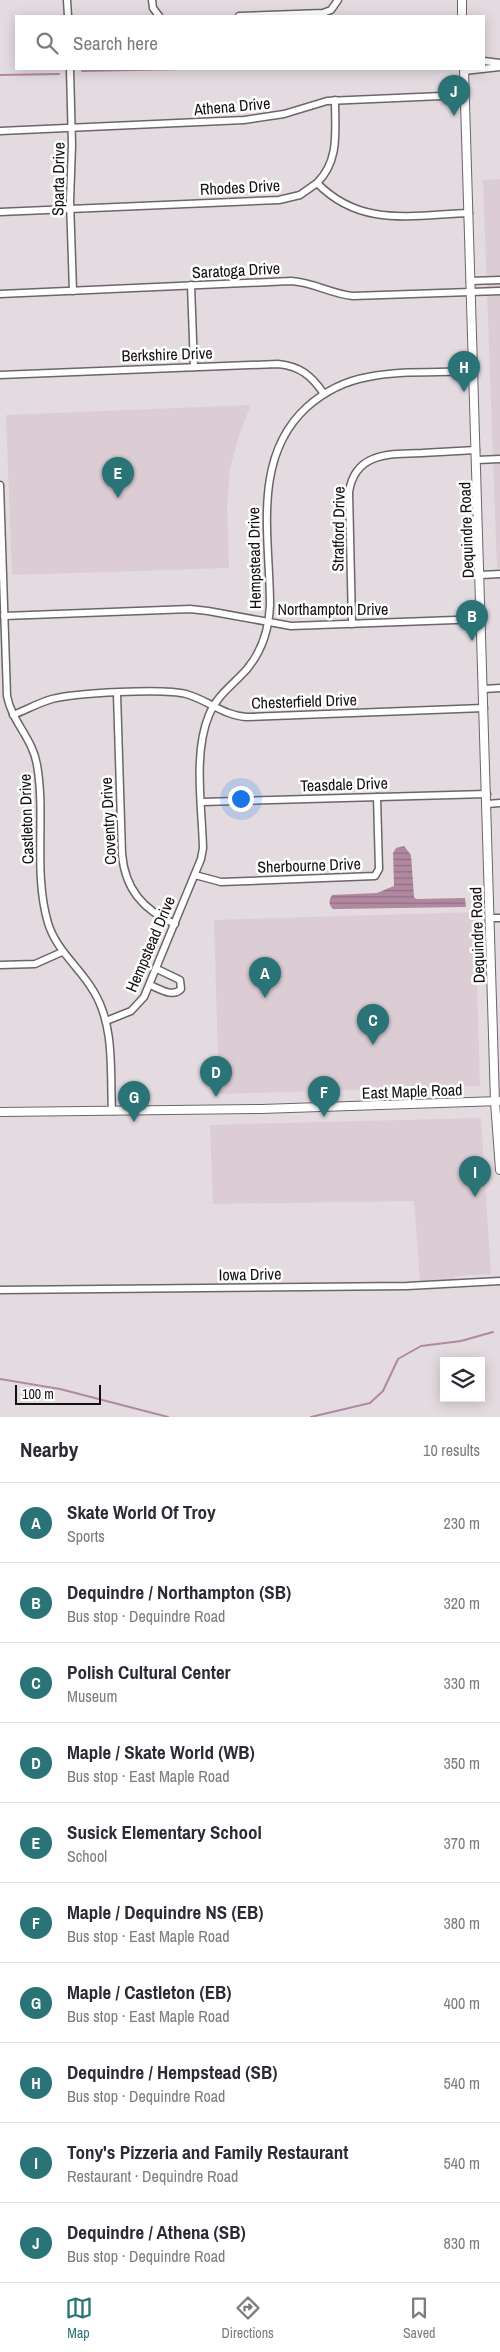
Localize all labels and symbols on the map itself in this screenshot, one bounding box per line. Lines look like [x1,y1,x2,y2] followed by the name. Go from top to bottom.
[438,75,470,116] pin: J
[192,92,271,120] street label: Athena Drive
[46,142,70,216] street label: Sparta Drive
[199,174,281,200] street label: Rhodes Drive
[191,257,281,283] street label: Saratoga Drive
[121,341,213,367] street label: Berkshire Drive
[448,351,480,392] pin: H
[102,457,134,498] pin: E
[453,482,479,578] street label: Dequindre Road
[326,486,350,572] street label: Stratford Drive
[242,507,266,609] street label: Hempstead Drive
[278,598,388,620] street label: Northampton Drive
[456,600,488,641] pin: B
[251,688,357,714] street label: Chesterfield Drive
[300,771,388,797] street label: Teasdale Drive
[13,773,39,865] street label: Castleton Drive
[95,777,121,865] street label: Coventry Drive
[228,786,254,812] your location
[257,852,361,878] street label: Sherbourne Drive
[464,887,490,983] street label: Dequindre Road
[120,893,180,995] street label: Hempstead Drive
[249,957,281,998] pin: A
[357,1004,389,1045] pin: C
[200,1056,232,1097] pin: D
[308,1076,340,1117] pin: F
[361,1078,463,1104] street label: East Maple Road
[118,1081,150,1122] pin: G
[459,1156,491,1197] pin: I
[218,1262,282,1286] street label: Iowa Drive
[15,1382,101,1405] scale bar

